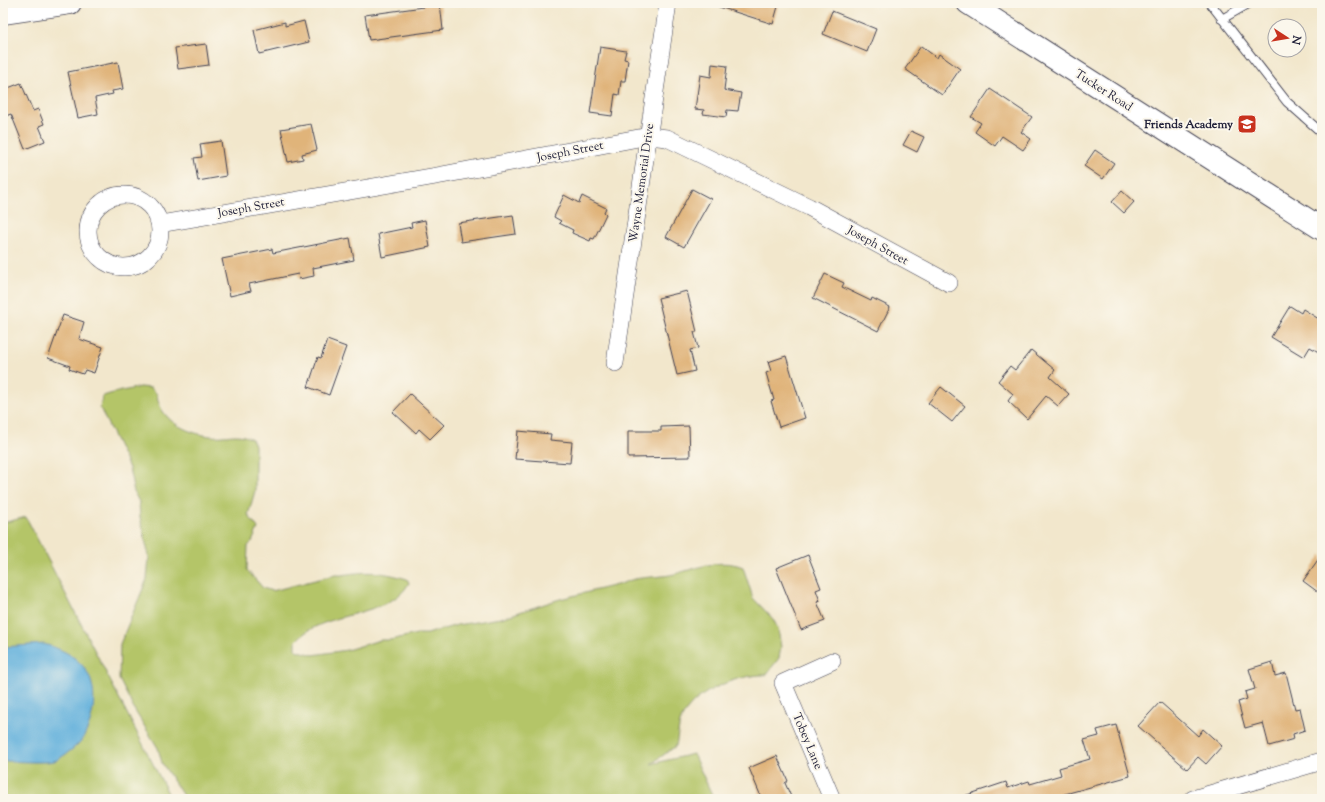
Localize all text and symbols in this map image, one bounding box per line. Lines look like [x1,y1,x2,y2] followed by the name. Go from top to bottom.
[1267,18,1307,58] north arrow
[1287,33,1305,46] text: N
[1071,65,1136,116] street label: Tucker Road
[1236,113,1258,135] school or university icon: Friends Academy
[1143,116,1233,134] place label: Friends Academy
[625,122,659,244] street label: Wayne Memorial Drive
[534,137,605,167] street label: Joseph Street
[215,193,286,223] street label: Joseph Street
[843,221,911,270] street label: Joseph Street
[787,710,827,773] street label: Tobey Lane

